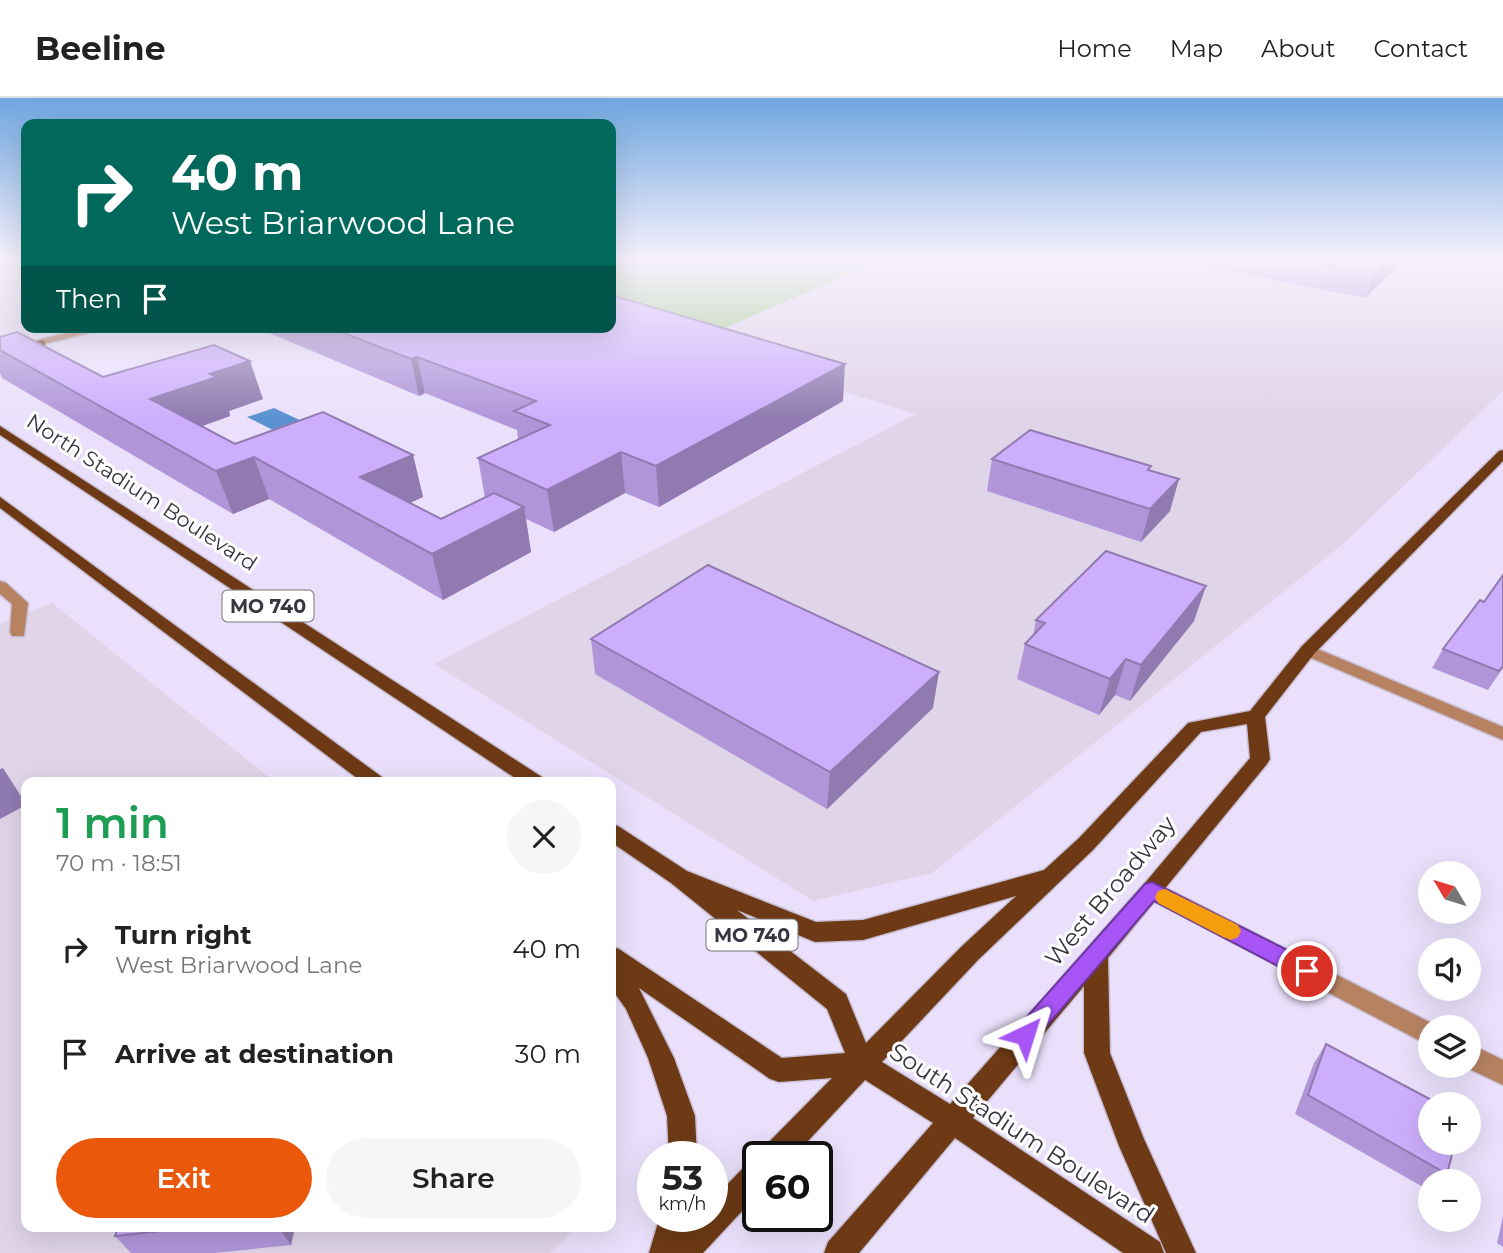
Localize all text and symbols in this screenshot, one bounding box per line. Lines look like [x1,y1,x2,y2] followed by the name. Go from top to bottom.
[35,28,166,68] text: Beeline
[1057,34,1132,63] text: Home
[1170,34,1223,63] text: Map
[1261,34,1335,63] text: About
[1373,34,1468,63] text: Contact
[171,143,303,202] text: 40 m
[56,147,147,238] icon: right
[171,203,515,242] text: West Briarwood Lane
[136,280,174,318] icon: arrive
[56,283,122,315] text: Then
[22,408,262,576] street label: North Stadium Boulevard
[222,590,314,622] road number: MO 740
[56,797,169,849] text: 1 min
[507,800,581,874] button: close
[1039,810,1181,972] street label: West Broadway
[56,849,182,877] text: 70 m · 18:51
[1418,861,1480,924] north arrow
[1418,861,1481,1232] map controls
[115,919,251,951] text: Turn right
[706,920,798,950] road number: MO 740
[56,930,94,968] icon: right
[512,933,581,965] text: 40 m
[1418,938,1481,1001] button: sound
[1277,941,1337,1001] pin
[115,951,362,979] text: West Briarwood Lane
[1288,952,1326,990] icon: arrive
[988,998,1062,1072] position arrow
[1418,1015,1481,1078] button: layers
[56,1035,94,1073] icon: arrive
[884,1037,1160,1229] street label: South Stadium Boulevard
[115,1038,394,1070] text: Arrive at destination
[515,1038,581,1070] text: 30 m
[1418,1092,1481,1155] button: +
[56,1138,312,1218] button: Exit
[326,1138,581,1218] button: Share
[742,1141,833,1232] speed limit sign: 60
[662,1156,703,1199] text: 53
[1418,1169,1481,1232] button: −
[658,1193,707,1215] text: km/h

